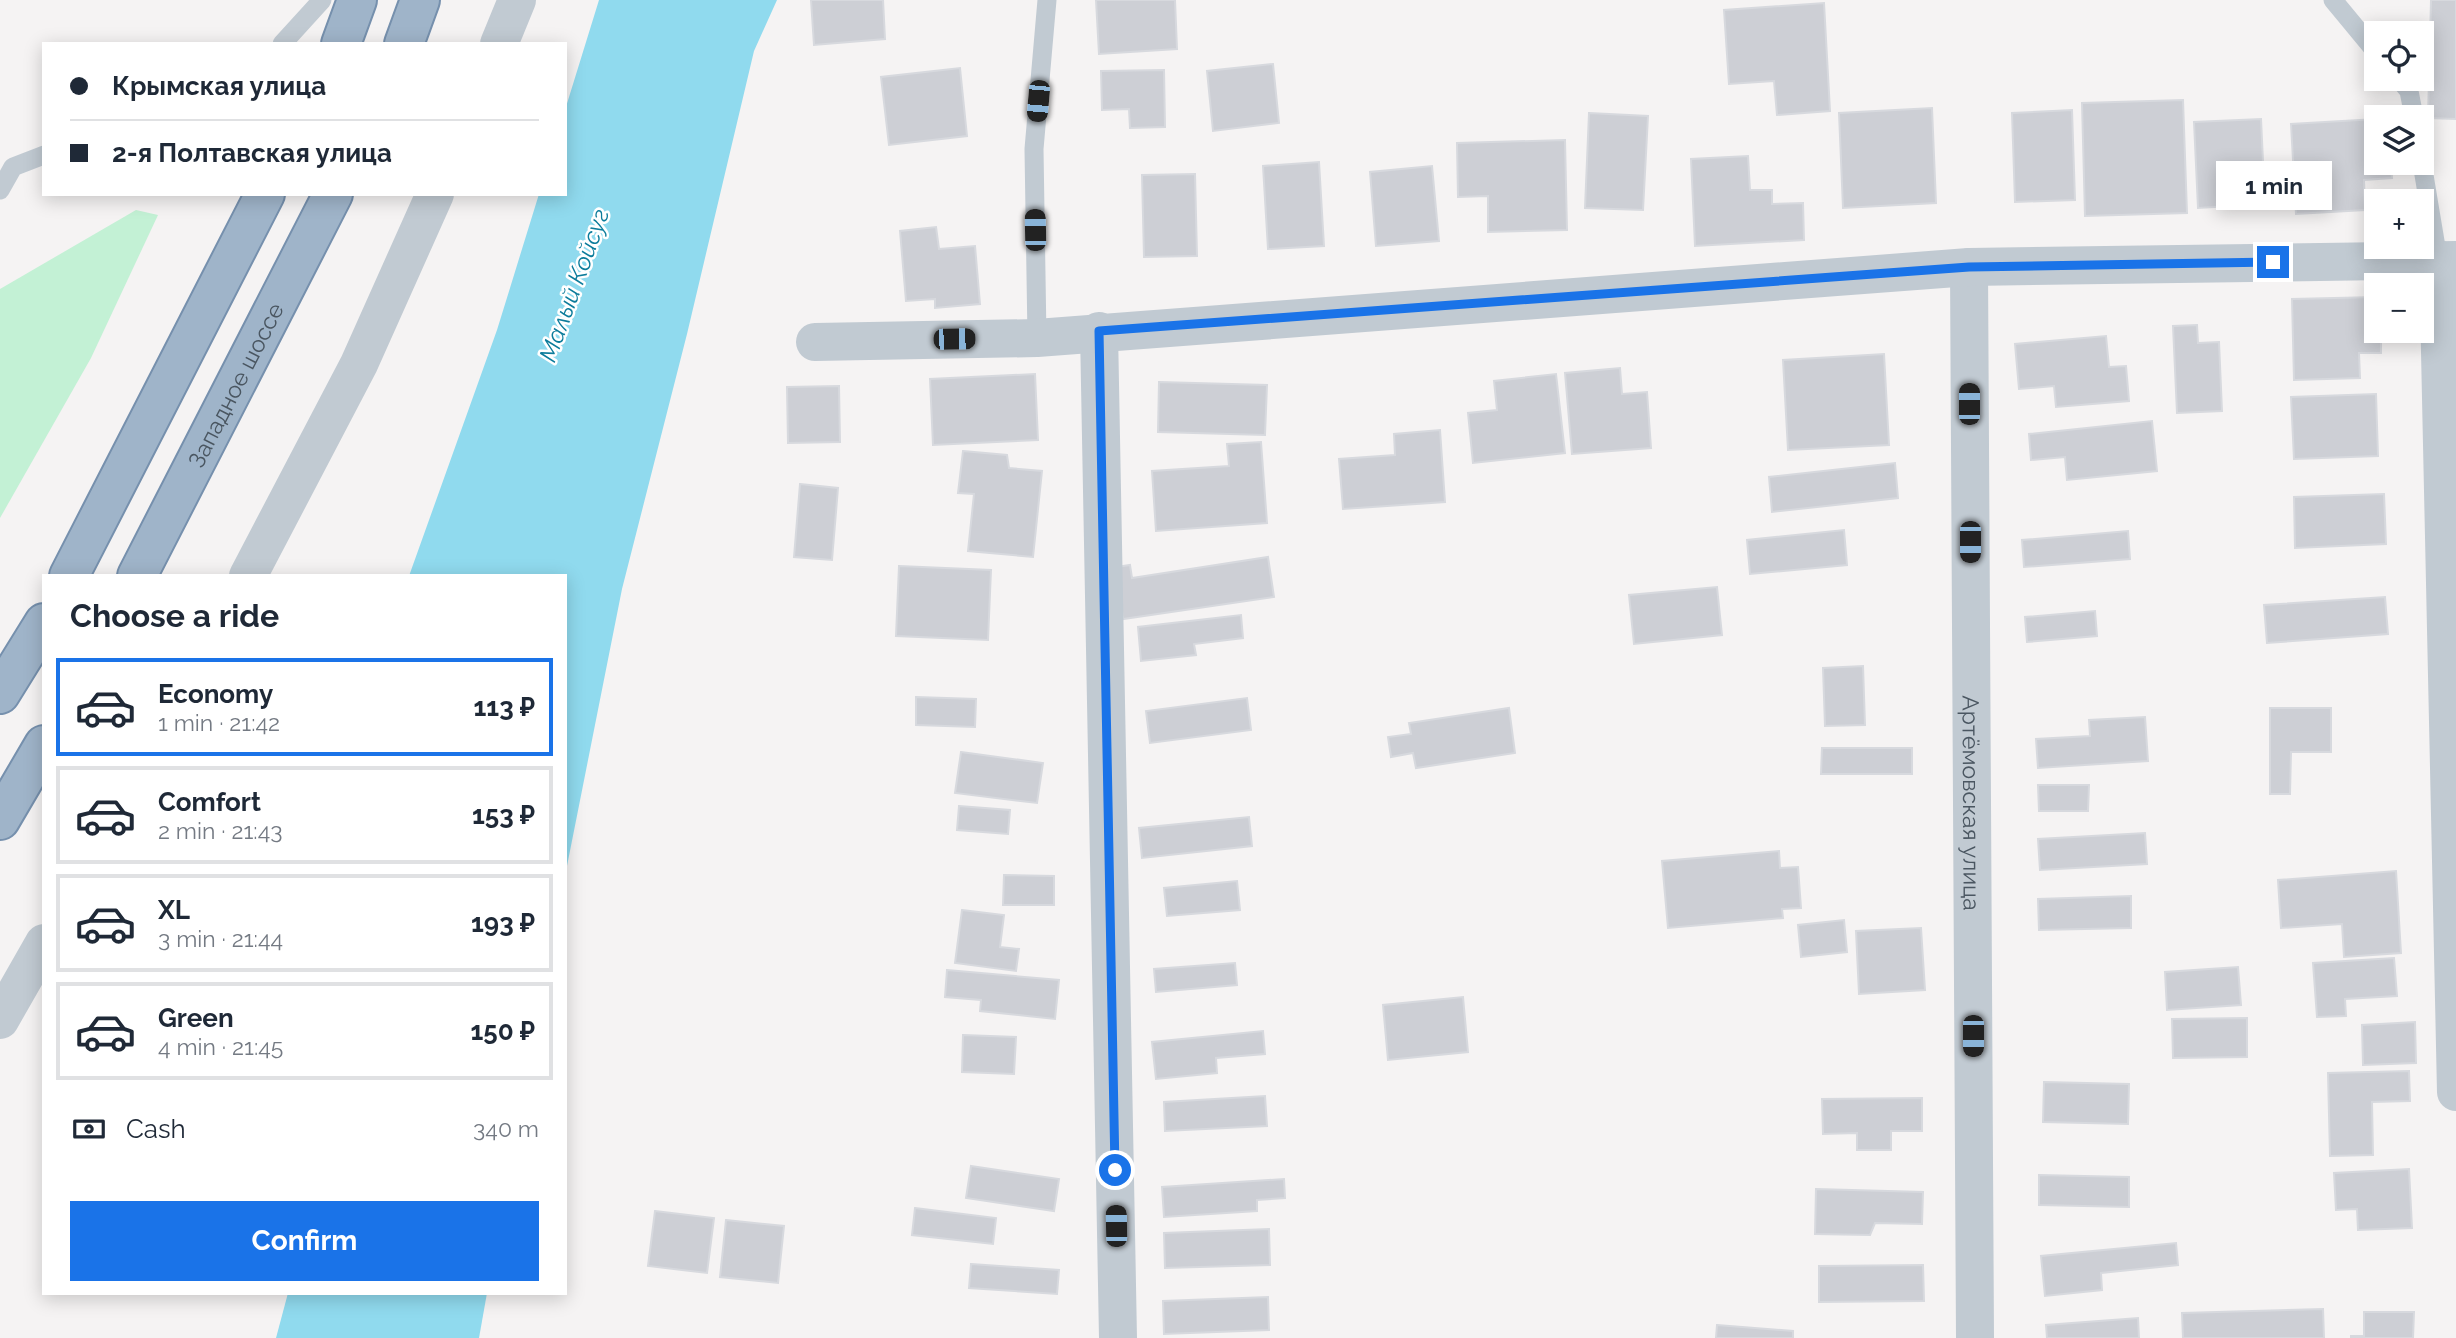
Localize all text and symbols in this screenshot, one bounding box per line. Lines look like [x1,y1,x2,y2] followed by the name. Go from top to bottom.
[2364,21,2434,343] map controls
[2364,21,2434,91] button: locate
[112,71,326,101] text: Крымская улица
[1026,79,1051,123] car
[2364,105,2434,175] button: layers
[112,138,392,168] text: 2-я Полтавская улица
[2215,160,2331,210] callout: 1 min
[2245,172,2303,199] text: 1 min
[2364,189,2434,259] button: +
[533,204,615,366] water label: Малый Койсуг
[1025,209,1046,251] car
[2257,246,2289,278] route end
[2364,273,2434,343] button: −
[182,298,289,471] street label: Западное шоссе
[933,328,976,350] car
[1959,383,1980,425] car
[1960,521,1981,563] car
[70,597,279,634] text: Choose a ride
[74,676,137,739] icon: car
[158,679,273,709] text: Economy
[473,692,535,722] text: 113 ₽
[1958,695,1986,911] street label: Артёмовская улица
[158,709,280,736] text: 1 min · 21:42
[74,784,137,847] icon: car
[158,787,261,817] text: Comfort
[472,800,535,830] text: 153 ₽
[158,817,282,844] text: 2 min · 21:43
[74,892,137,955] icon: car
[158,895,190,925] text: XL
[471,908,535,938] text: 193 ₽
[158,925,283,952] text: 3 min · 21:44
[74,1000,137,1063] icon: car
[158,1003,234,1033] text: Green
[1963,1015,1984,1057] car
[470,1016,535,1046] text: 150 ₽
[158,1033,283,1060] text: 4 min · 21:45
[70,1110,108,1148] icon: cash
[126,1114,186,1144] text: Cash
[473,1115,539,1142] text: 340 m
[1099,1154,1131,1186] route start
[70,1201,539,1281] button: Confirm
[1106,1205,1127,1247] car

